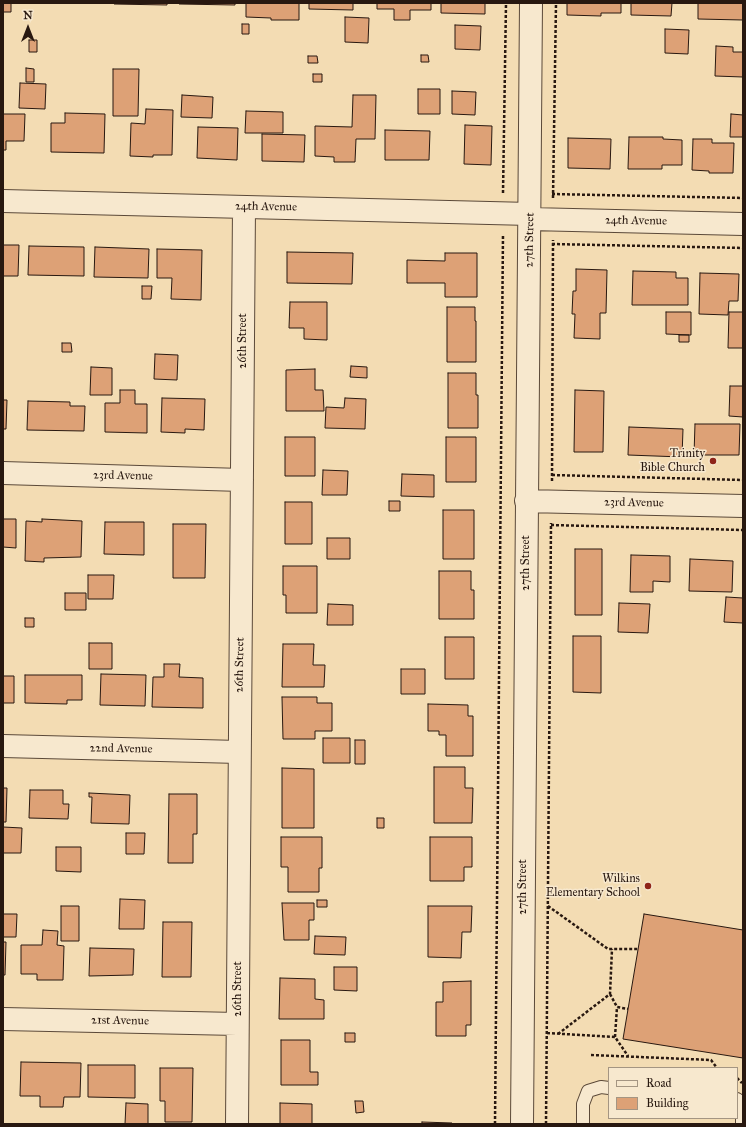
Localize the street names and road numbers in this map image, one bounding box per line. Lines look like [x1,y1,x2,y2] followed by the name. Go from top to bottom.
[235,199,297,215] street label: 24th Avenue
[522,212,538,268] street label: 27th Street
[605,213,667,229] street label: 24th Avenue
[236,313,250,369] street label: 26th Street
[93,468,153,484] street label: 23rd Avenue
[604,495,664,511] street label: 23rd Avenue
[519,535,533,591] street label: 27th Street
[232,637,248,693] street label: 26th Street
[89,741,153,757] street label: 22nd Avenue
[516,859,530,915] street label: 27th Street
[231,961,245,1017] street label: 26th Street
[91,1013,149,1029] street label: 21st Avenue

